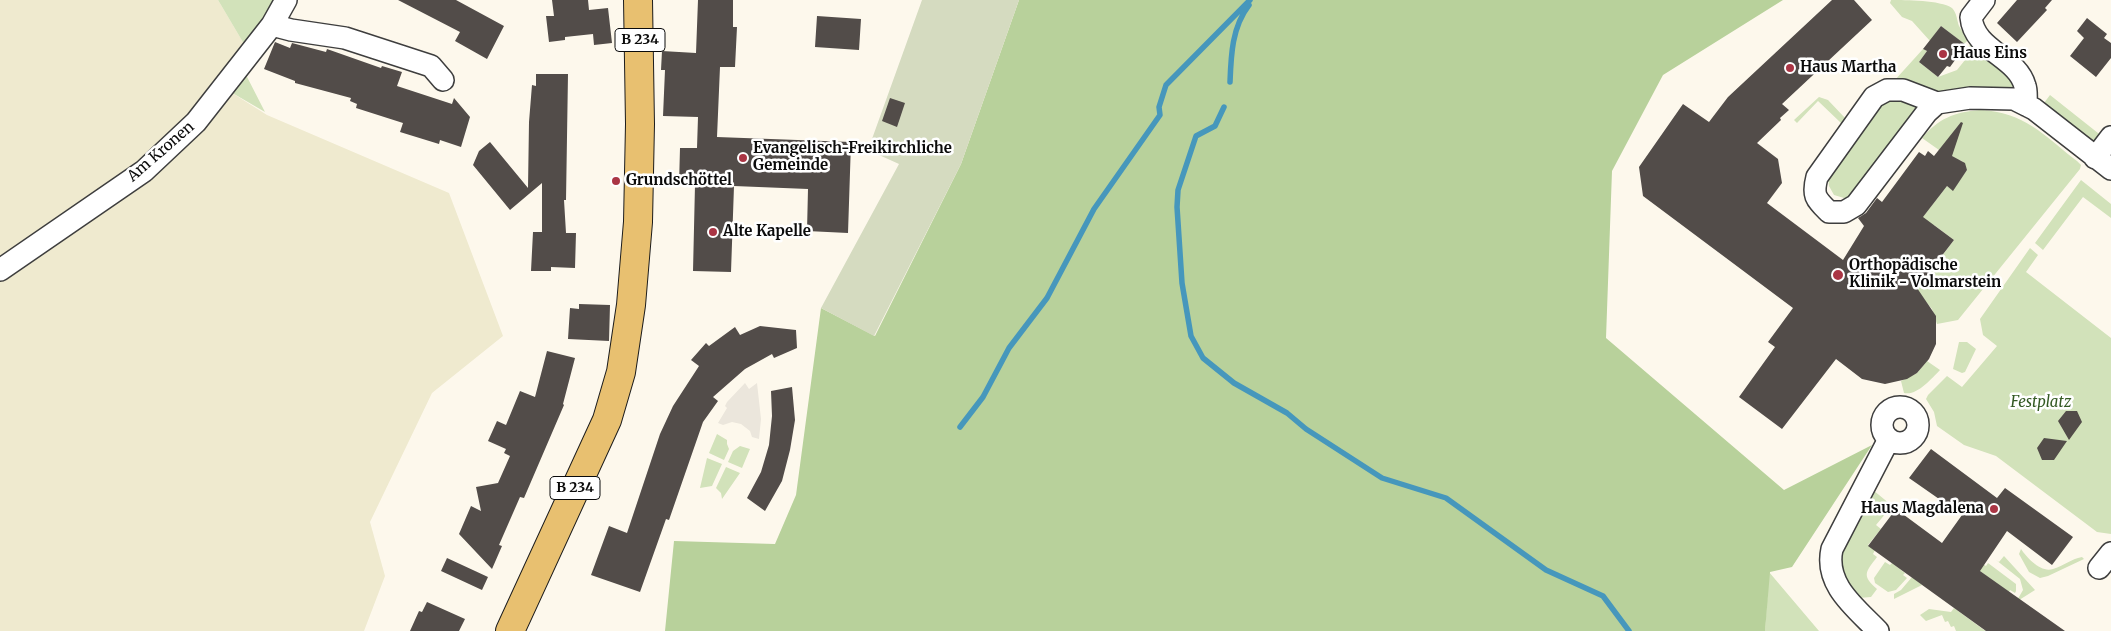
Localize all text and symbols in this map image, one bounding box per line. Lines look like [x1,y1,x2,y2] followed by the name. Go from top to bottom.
[615,28,665,52] road number: B 234
[1953,45,2027,63] place label: Haus Eins
[1937,48,1949,60] marker: Haus Eins
[1800,59,1896,77] place label: Haus Martha
[1784,62,1796,74] marker: Haus Martha
[124,118,198,186] street label: Am Kronen
[753,140,952,175] place label: Evangelisch-Freikirchliche Gemeinde
[737,152,749,164] marker: Evangelisch-Freikirchliche Gemeinde
[626,172,732,190] place label: Grundschöttel
[610,175,622,187] marker: Grundschöttel
[723,223,811,241] place label: Alte Kapelle
[707,226,719,238] marker: Alte Kapelle
[1849,257,2001,292] place label: Orthopädische Klinik - Volmarstein
[1831,268,1845,282] marker: Orthopädische Klinik - Volmarstein
[2010,394,2072,412] park label: Festplatz
[550,476,600,499] road number: B 234
[1861,500,1984,518] place label: Haus Magdalena
[1988,503,2000,515] marker: Haus Magdalena

